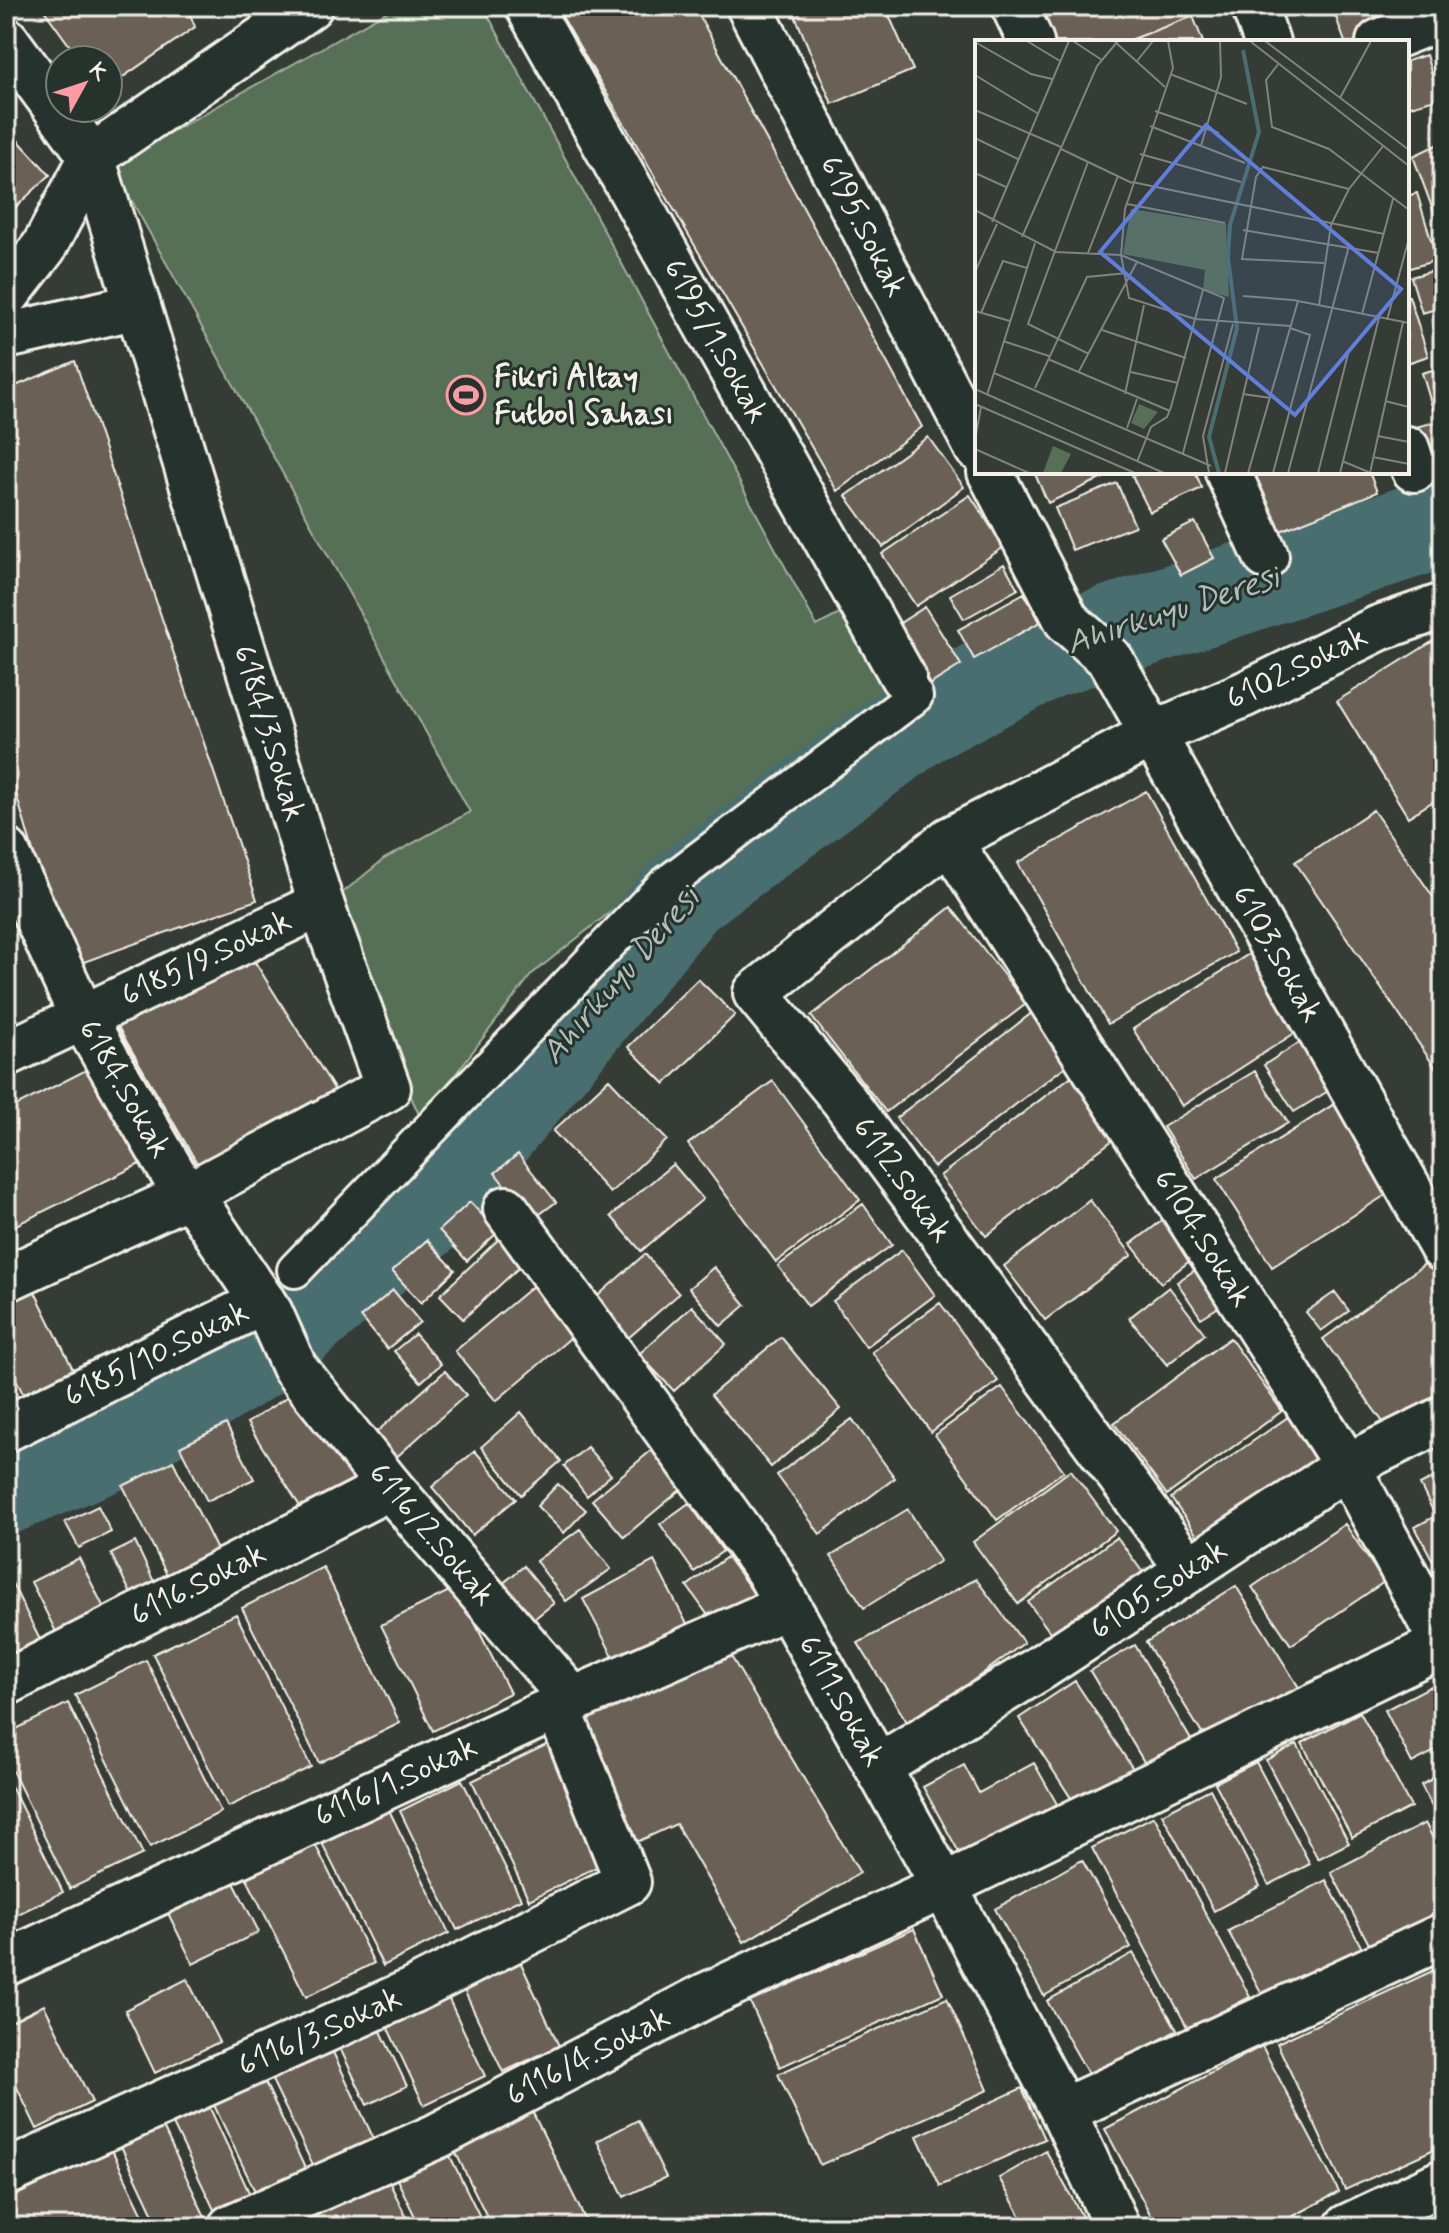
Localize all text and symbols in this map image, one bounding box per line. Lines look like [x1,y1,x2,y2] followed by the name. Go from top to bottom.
[975,40,1409,474] inset map
[44,44,124,124] north arrow
[82,57,114,88] text: K
[809,148,917,304] street label: 6195.Sokak
[653,251,778,431] street label: 6195/1.Sokak
[494,356,674,435] place label: Fikri Altay Futbol Sahası
[445,374,487,416] sports icon: Fikri Altay Futbol Sahası
[1061,555,1287,667] water label: Ahırkuyu Deresi
[1220,616,1375,721] street label: 6102.Sokak
[222,640,315,827] street label: 6184/3.Sokak
[531,876,712,1074] water label: Ahırkuyu Deresi
[1221,878,1332,1030] street label: 6103.Sokak
[114,900,299,1017] street label: 6185/9.Sokak
[68,1012,181,1166] street label: 6184.Sokak
[842,1109,962,1251] street label: 6112.Sokak
[1143,1161,1262,1315] street label: 6104.Sokak
[57,1291,256,1418] street label: 6185/10.Sokak
[358,1454,505,1615] street label: 6116/2.Sokak
[1082,1529,1236,1650] street label: 6105.Sokak
[124,1533,273,1637] street label: 6116.Sokak
[787,1628,894,1774] street label: 6111.Sokak
[308,1726,484,1838] street label: 6116/1.Sokak
[231,1977,408,2087] street label: 6116/3.Sokak
[499,1997,678,2117] street label: 6116/4.Sokak

